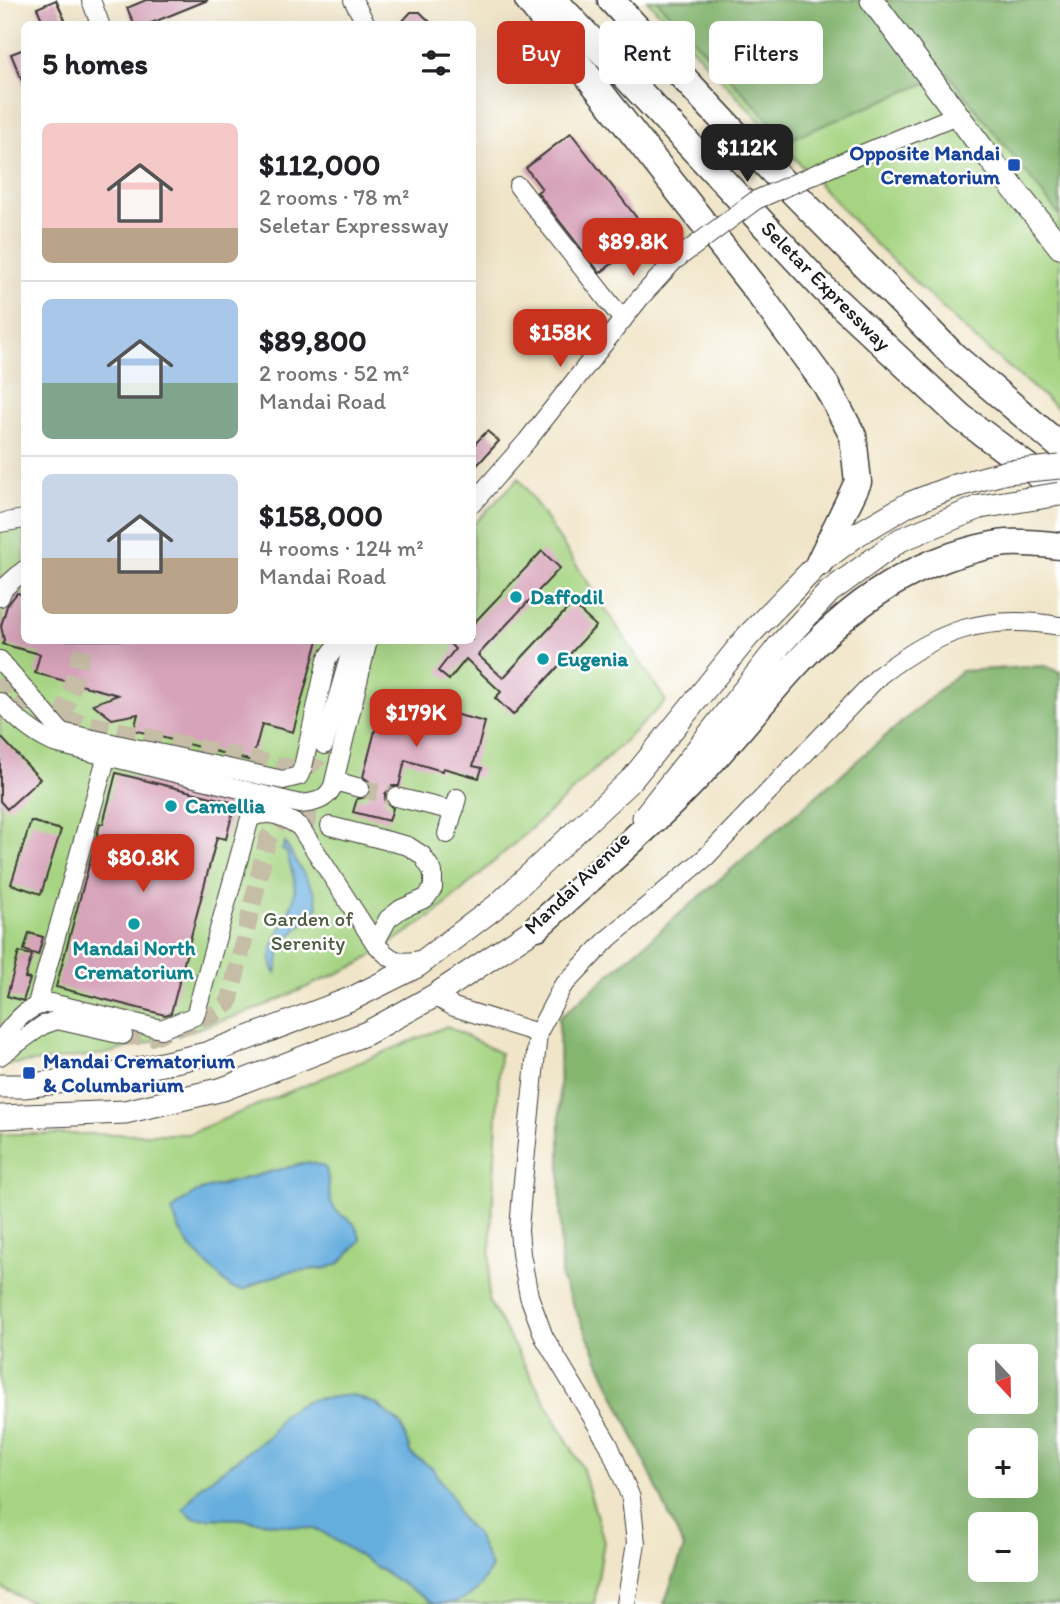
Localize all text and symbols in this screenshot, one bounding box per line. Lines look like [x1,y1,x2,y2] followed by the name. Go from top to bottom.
[497,21,585,84] chip: Buy
[599,21,695,84] chip: Rent
[709,21,823,84] chip: Filters
[417,44,455,82] icon: filters
[42,45,148,82] text: 5 homes
[698,124,796,184] pin: $112K
[717,133,777,161] text: $112K
[849,140,1001,189] place label: Opposite Mandai Crematorium
[259,146,380,183] text: $112,000
[98,151,182,235] icon: home
[1006,157,1022,173] marker: Opposite Mandai Crematorium
[259,183,409,211] text: 2 rooms · 78 m²
[259,211,449,239] text: Seletar Expressway
[756,216,897,356] street label: Seletar Expressway
[576,218,690,278] pin: $89.8K
[598,227,668,255] text: $89.8K
[511,310,609,369] pin: $158K
[529,318,591,346] text: $158K
[259,322,367,359] text: $89,800
[98,327,182,411] icon: home
[259,359,409,387] text: 2 rooms · 52 m²
[259,387,386,415] text: Mandai Road
[259,497,383,534] text: $158,000
[98,502,182,586] icon: home
[259,534,424,562] text: 4 rooms · 124 m²
[259,562,386,590] text: Mandai Road
[530,584,605,609] place label: Daffodil
[508,589,524,605] marker: Daffodil
[557,646,629,672] place label: Eugenia
[535,651,551,667] marker: Eugenia
[367,690,465,749] pin: $179K
[386,698,446,726] text: $179K
[185,793,266,818] place label: Camellia
[163,798,179,814] marker: Camellia
[518,826,635,939] street label: Mandai Avenue
[86,834,200,894] pin: $80.8K
[107,843,179,871] text: $80.8K
[263,906,353,955] park label: Garden of Serenity
[126,916,142,932] marker: Mandai North Crematorium
[73,935,196,984] place label: Mandai North Crematorium
[43,1048,235,1097] place label: Mandai Crematorium & Columbarium
[21,1065,37,1081] marker: Mandai Crematorium & Columbarium
[968,1344,1038,1414] north arrow
[968,1344,1038,1582] map controls
[968,1428,1038,1498] button: +
[968,1512,1038,1582] button: −

